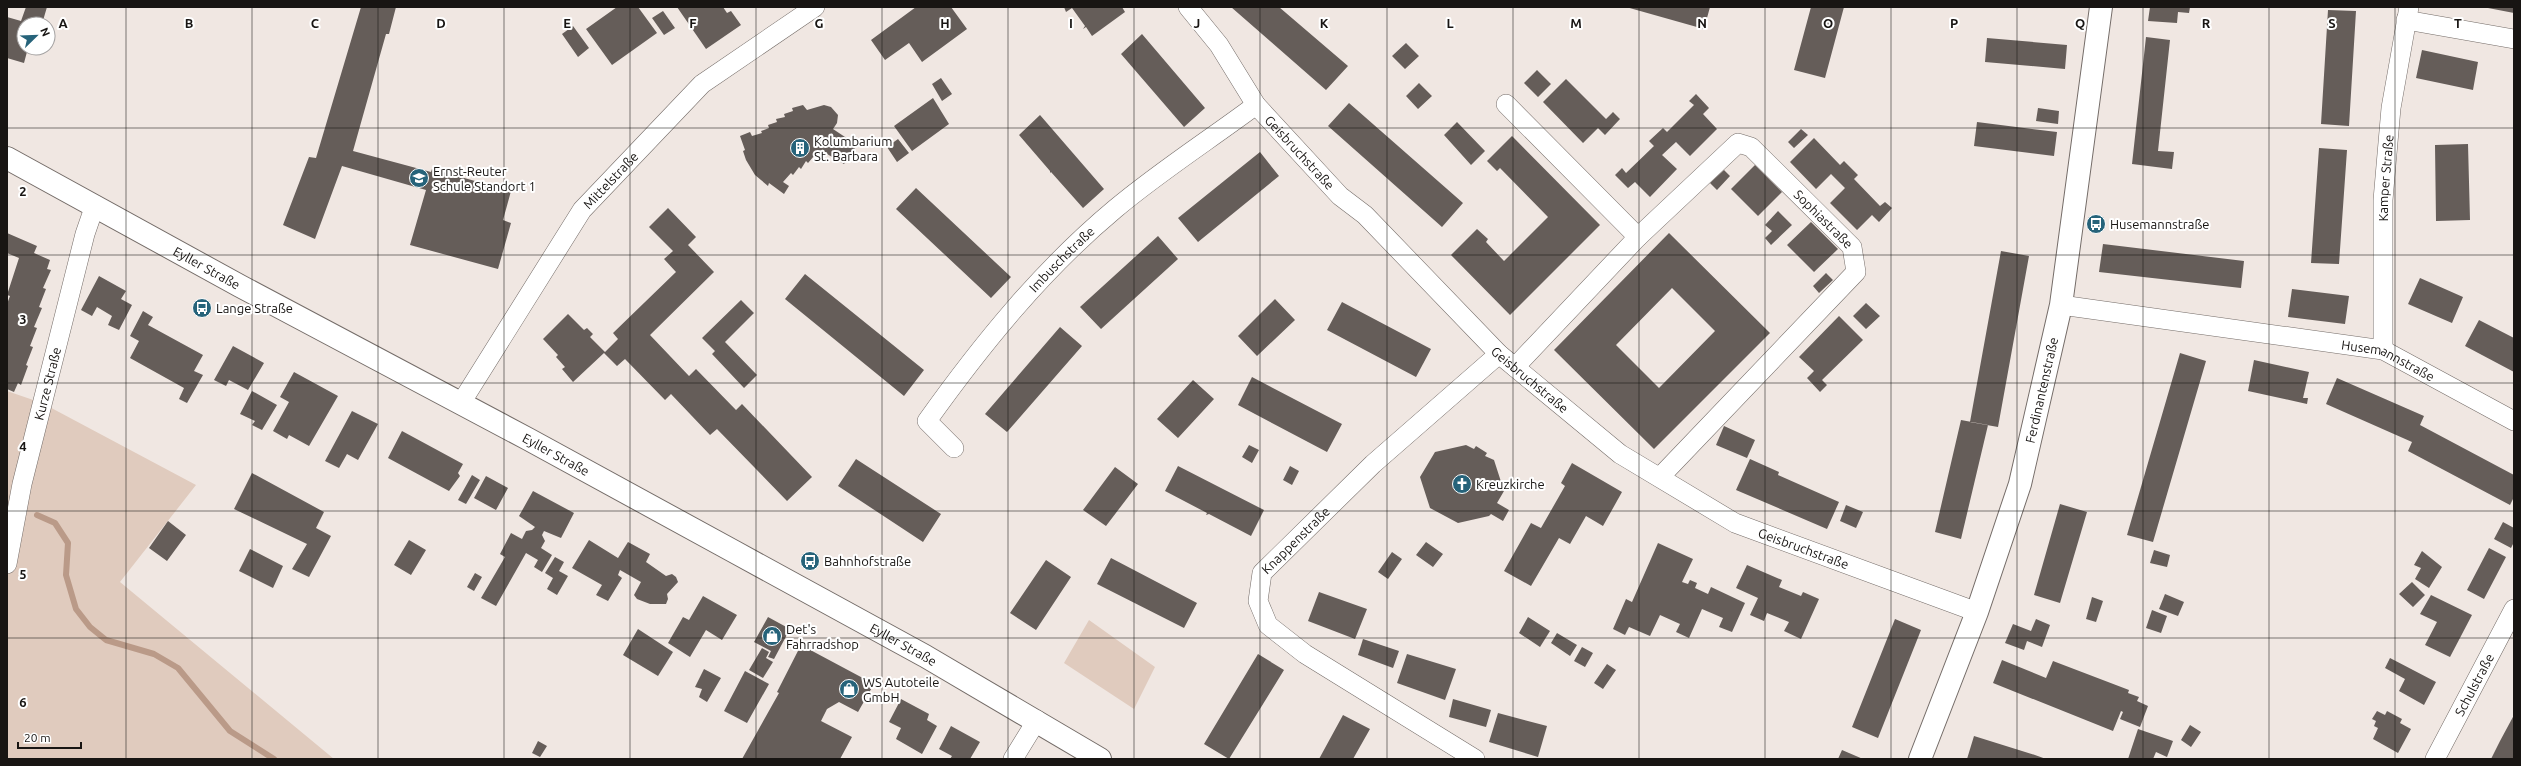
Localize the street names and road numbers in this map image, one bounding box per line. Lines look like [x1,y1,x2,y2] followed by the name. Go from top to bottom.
[1262,113,1337,192] street label: Geisbruchstraße
[2376,134,2396,222] street label: Kamper Straße
[580,149,641,211] street label: Mittelstraße
[1791,187,1856,251] street label: Sophiastraße
[1026,224,1097,294] street label: Imbuschstraße
[171,244,243,292] street label: Eyller Straße
[2023,336,2060,445] street label: Ferdinantenstraße
[2341,337,2437,384] street label: Husemannstraße
[1489,344,1571,415] street label: Geisbruchstraße
[31,346,63,422] street label: Kurze Straße
[520,431,592,478] street label: Eyller Straße
[1259,504,1332,576] street label: Knappenstraße
[1756,525,1851,571] street label: Geisbruchstraße
[868,620,939,668] street label: Eyller Straße
[2452,651,2496,718] street label: Schulstraße

